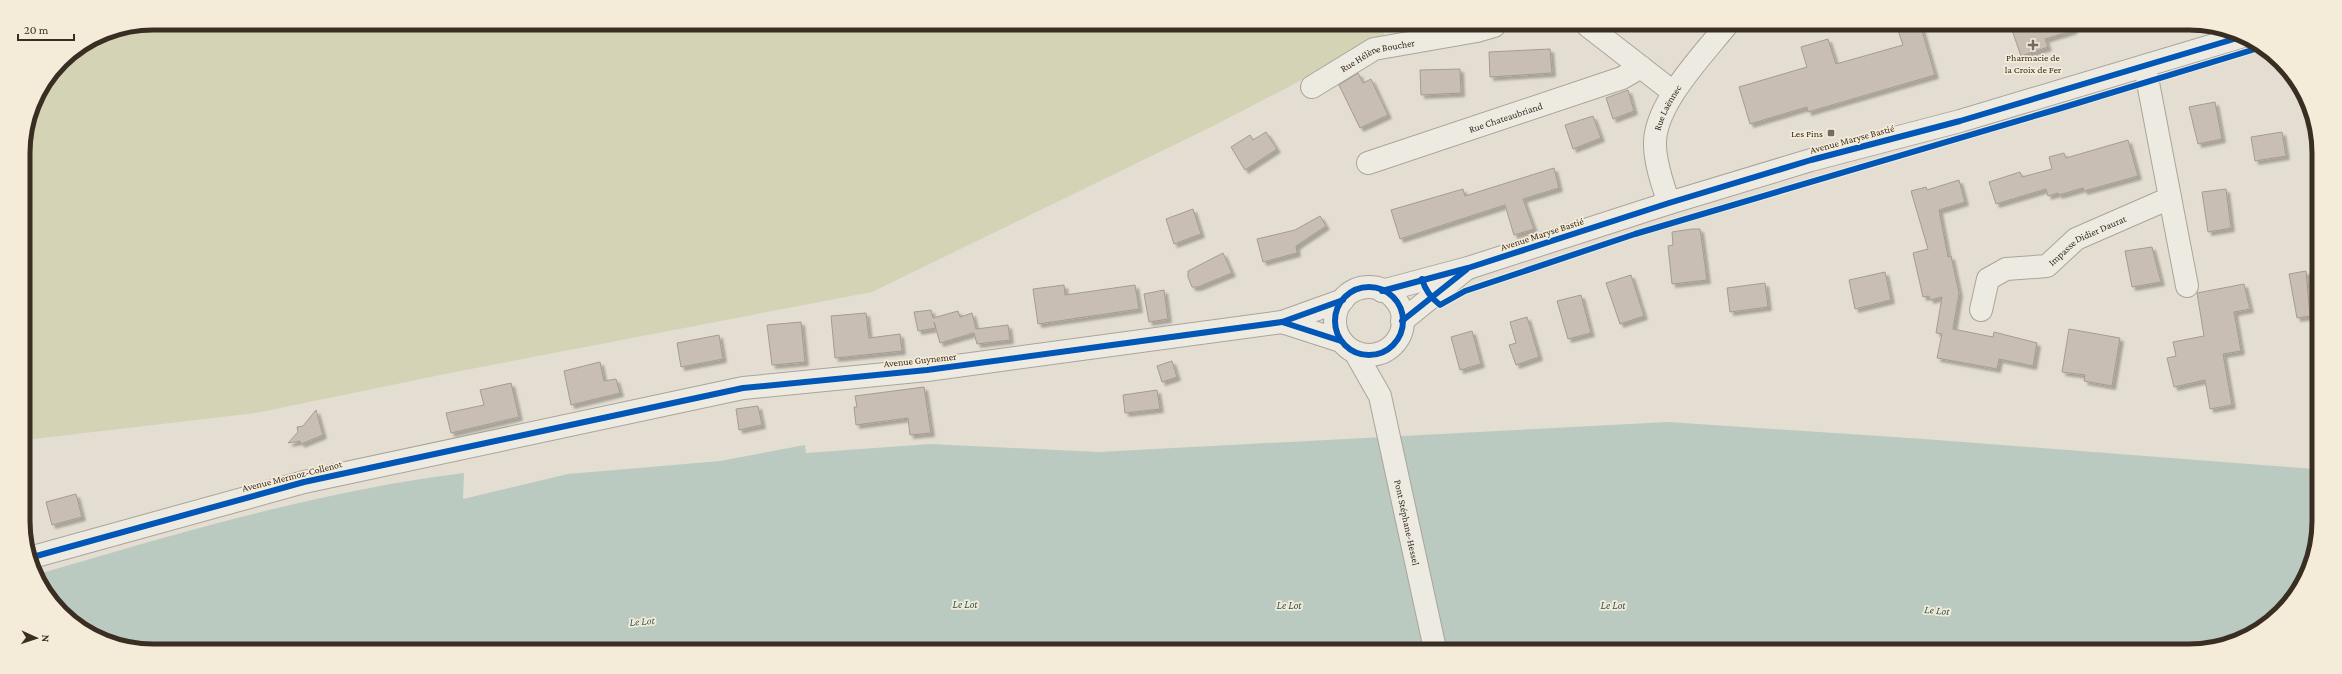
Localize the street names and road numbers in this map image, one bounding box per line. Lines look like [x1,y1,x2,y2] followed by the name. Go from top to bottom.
[1338,36,1416,74] street label: Rue Hélène Boucher
[1651,82,1684,132] street label: Rue Laënnec
[1467,99,1545,134] street label: Rue Chateaubriand
[1809,122,1896,156] street label: Avenue Maryse Bastié
[2046,212,2128,268] street label: Impasse Didier Daurat
[1499,215,1586,253] street label: Avenue Maryse Bastié
[883,351,957,369] street label: Avenue Guynemer
[241,458,344,494] street label: Avenue Mermoz-Collenot
[1393,479,1422,567] street label: Pont Stéphane-Hessel

